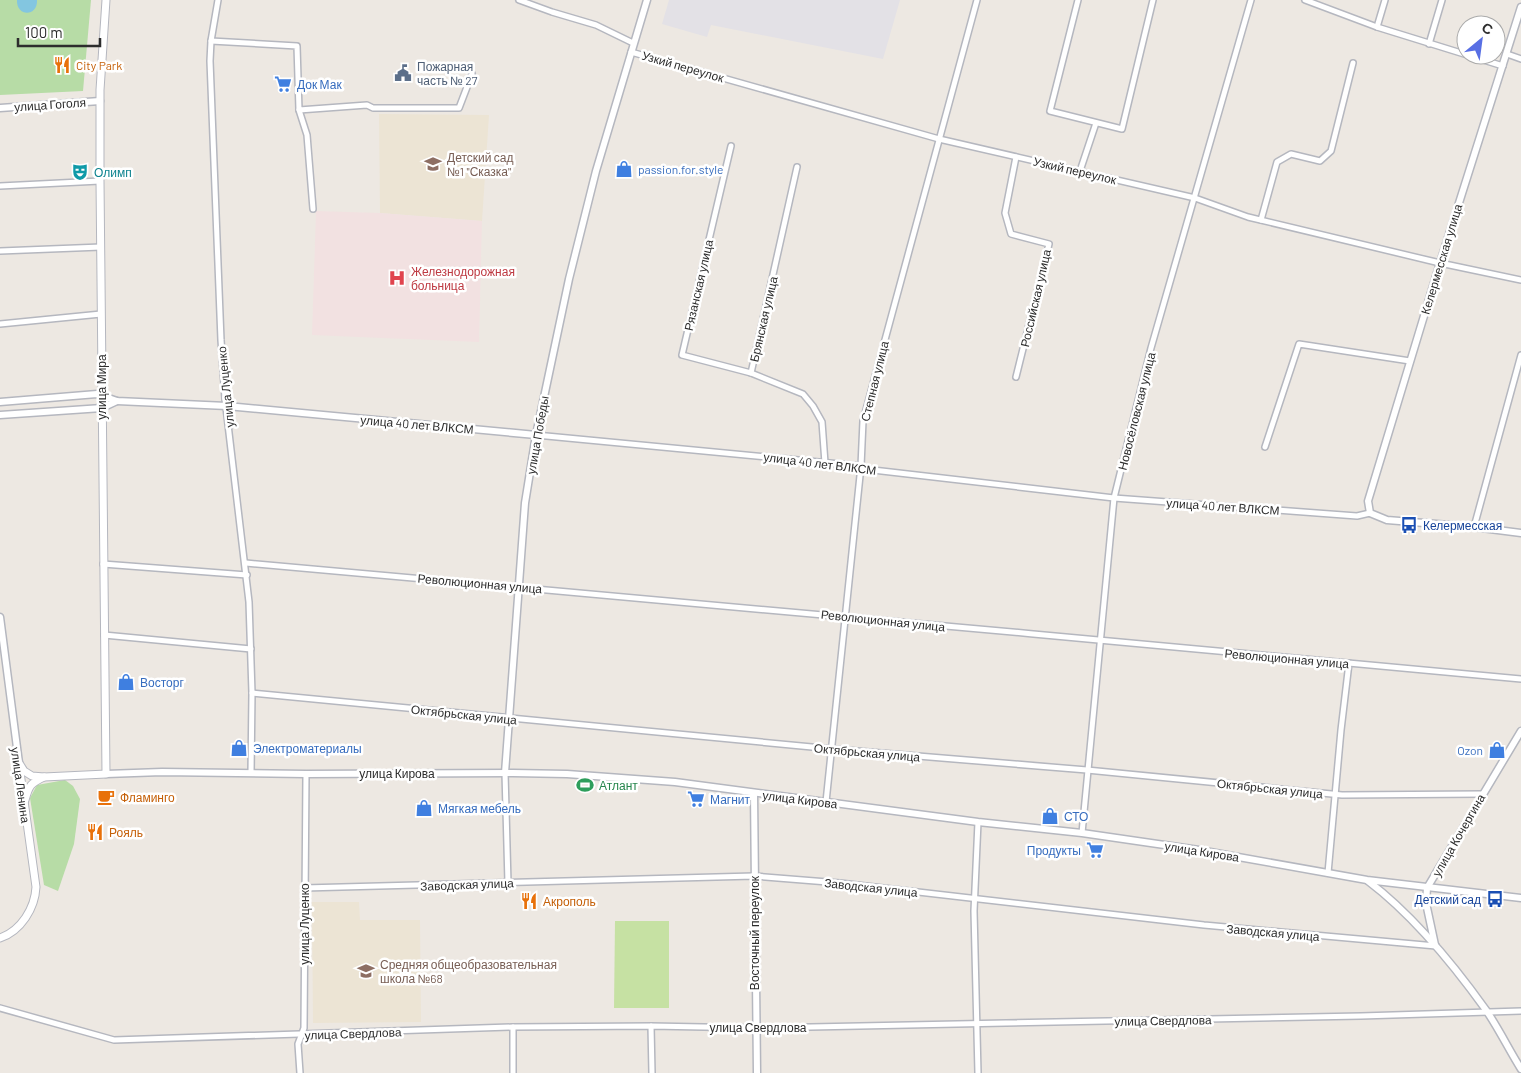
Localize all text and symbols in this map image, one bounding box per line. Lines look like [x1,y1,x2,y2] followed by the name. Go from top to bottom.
[18,15,100,47] scale bar
[1456,15,1506,65] north arrow
[1479,18,1496,38] text: С
[25,23,63,41] text: 100 m
[640,48,726,86] street label: Узкий переулок
[52,55,72,75] restaurant icon: City Park
[76,58,122,72] place label: City Park
[417,59,478,87] place label: Пожарная часть № 27
[393,63,413,83] public building icon: Пожарная часть № 27
[273,74,293,94] supermarket icon: Док Мак
[297,77,342,92] place label: Док Мак
[14,95,86,114] street label: улица Гоголя
[447,150,514,178] place label: Детский сад №1 "Сказка"
[423,154,443,174] school or university icon: Детский сад №1 "Сказка"
[1032,154,1119,187] street label: Узкий переулок
[614,159,634,179] shop icon: passion.for.style
[70,162,90,182] theatre icon: Олимп
[638,162,723,176] place label: passion.for.style
[94,165,132,179] place label: Олимп
[1418,202,1465,316] street label: Келермесская улица
[681,238,716,332] street label: Рязанская улица
[1017,248,1054,348] street label: Российская улица
[411,264,515,293] place label: Железнодорожная больница
[387,268,407,288] hospital icon: Железнодорожная больница
[746,274,781,363] street label: Брянская улица
[857,339,892,423] street label: Степная улица
[214,345,237,428] street label: улица Луценко
[1115,350,1158,472] street label: Новосёловская улица
[94,354,109,420] street label: улица Мира
[523,395,552,476] street label: улица Победы
[360,412,474,437] street label: улица 40 лет ВЛКСМ
[763,449,877,478] street label: улица 40 лет ВЛКСМ
[1166,495,1280,518] street label: улица 40 лет ВЛКСМ
[1399,515,1419,535] bus stop icon: Келермесская
[1423,518,1502,533] place label: Келермесская
[417,571,543,596] street label: Революционная улица
[820,607,946,635] street label: Революционная улица
[1224,646,1350,671] street label: Революционная улица
[116,672,136,692] shop icon: Восторг
[140,675,184,690] place label: Восторг
[410,701,518,728] street label: Октябрьская улица
[229,738,249,758] shop icon: Электроматериалы
[813,740,921,765] street label: Октябрьская улица
[1487,740,1507,760] shop icon: Ozon
[253,741,362,756] place label: Электроматериалы
[1457,743,1483,757] place label: Ozon
[8,746,33,824] street label: улица Ленина
[359,766,435,781] street label: улица Кирова
[575,775,595,795] sports icon: Атлант
[1216,775,1324,802] street label: Октябрьская улица
[599,778,638,792] place label: Атлант
[96,787,116,807] cafe icon: Фламинго
[762,787,839,812] street label: улица Кирова
[686,789,706,809] supermarket icon: Магнит
[120,790,175,804] place label: Фламинго
[1429,791,1488,879] street label: улица Кочергина
[710,792,751,806] place label: Магнит
[414,798,434,818] shop icon: Мягкая мебель
[438,801,521,815] place label: Мягкая мебель
[1040,806,1060,826] shop icon: СТО
[1064,809,1088,823] place label: СТО
[85,822,105,842] restaurant icon: Рояль
[109,825,143,839] place label: Рояль
[1164,838,1241,865] street label: улица Кирова
[1085,840,1105,860] supermarket icon: Продукты
[1027,843,1081,858] place label: Продукты
[420,875,514,894] street label: Заводская улица
[747,875,762,990] street label: Восточный переулок
[824,875,919,900] street label: Заводская улица
[297,883,312,965] street label: улица Луценко
[1485,889,1505,909] bus stop icon: Детский сад
[519,891,539,911] restaurant icon: Акрополь
[1415,892,1481,907] place label: Детский сад
[543,894,596,909] place label: Акрополь
[1226,921,1321,944] street label: Заводская улица
[380,957,557,985] place label: Средняя общеобразовательная школа №68
[356,961,376,981] school or university icon: Средняя общеобразовательная школа №68
[1114,1012,1212,1029] street label: улица Свердлова
[709,1020,807,1035] street label: улица Свердлова
[304,1024,402,1043] street label: улица Свердлова

